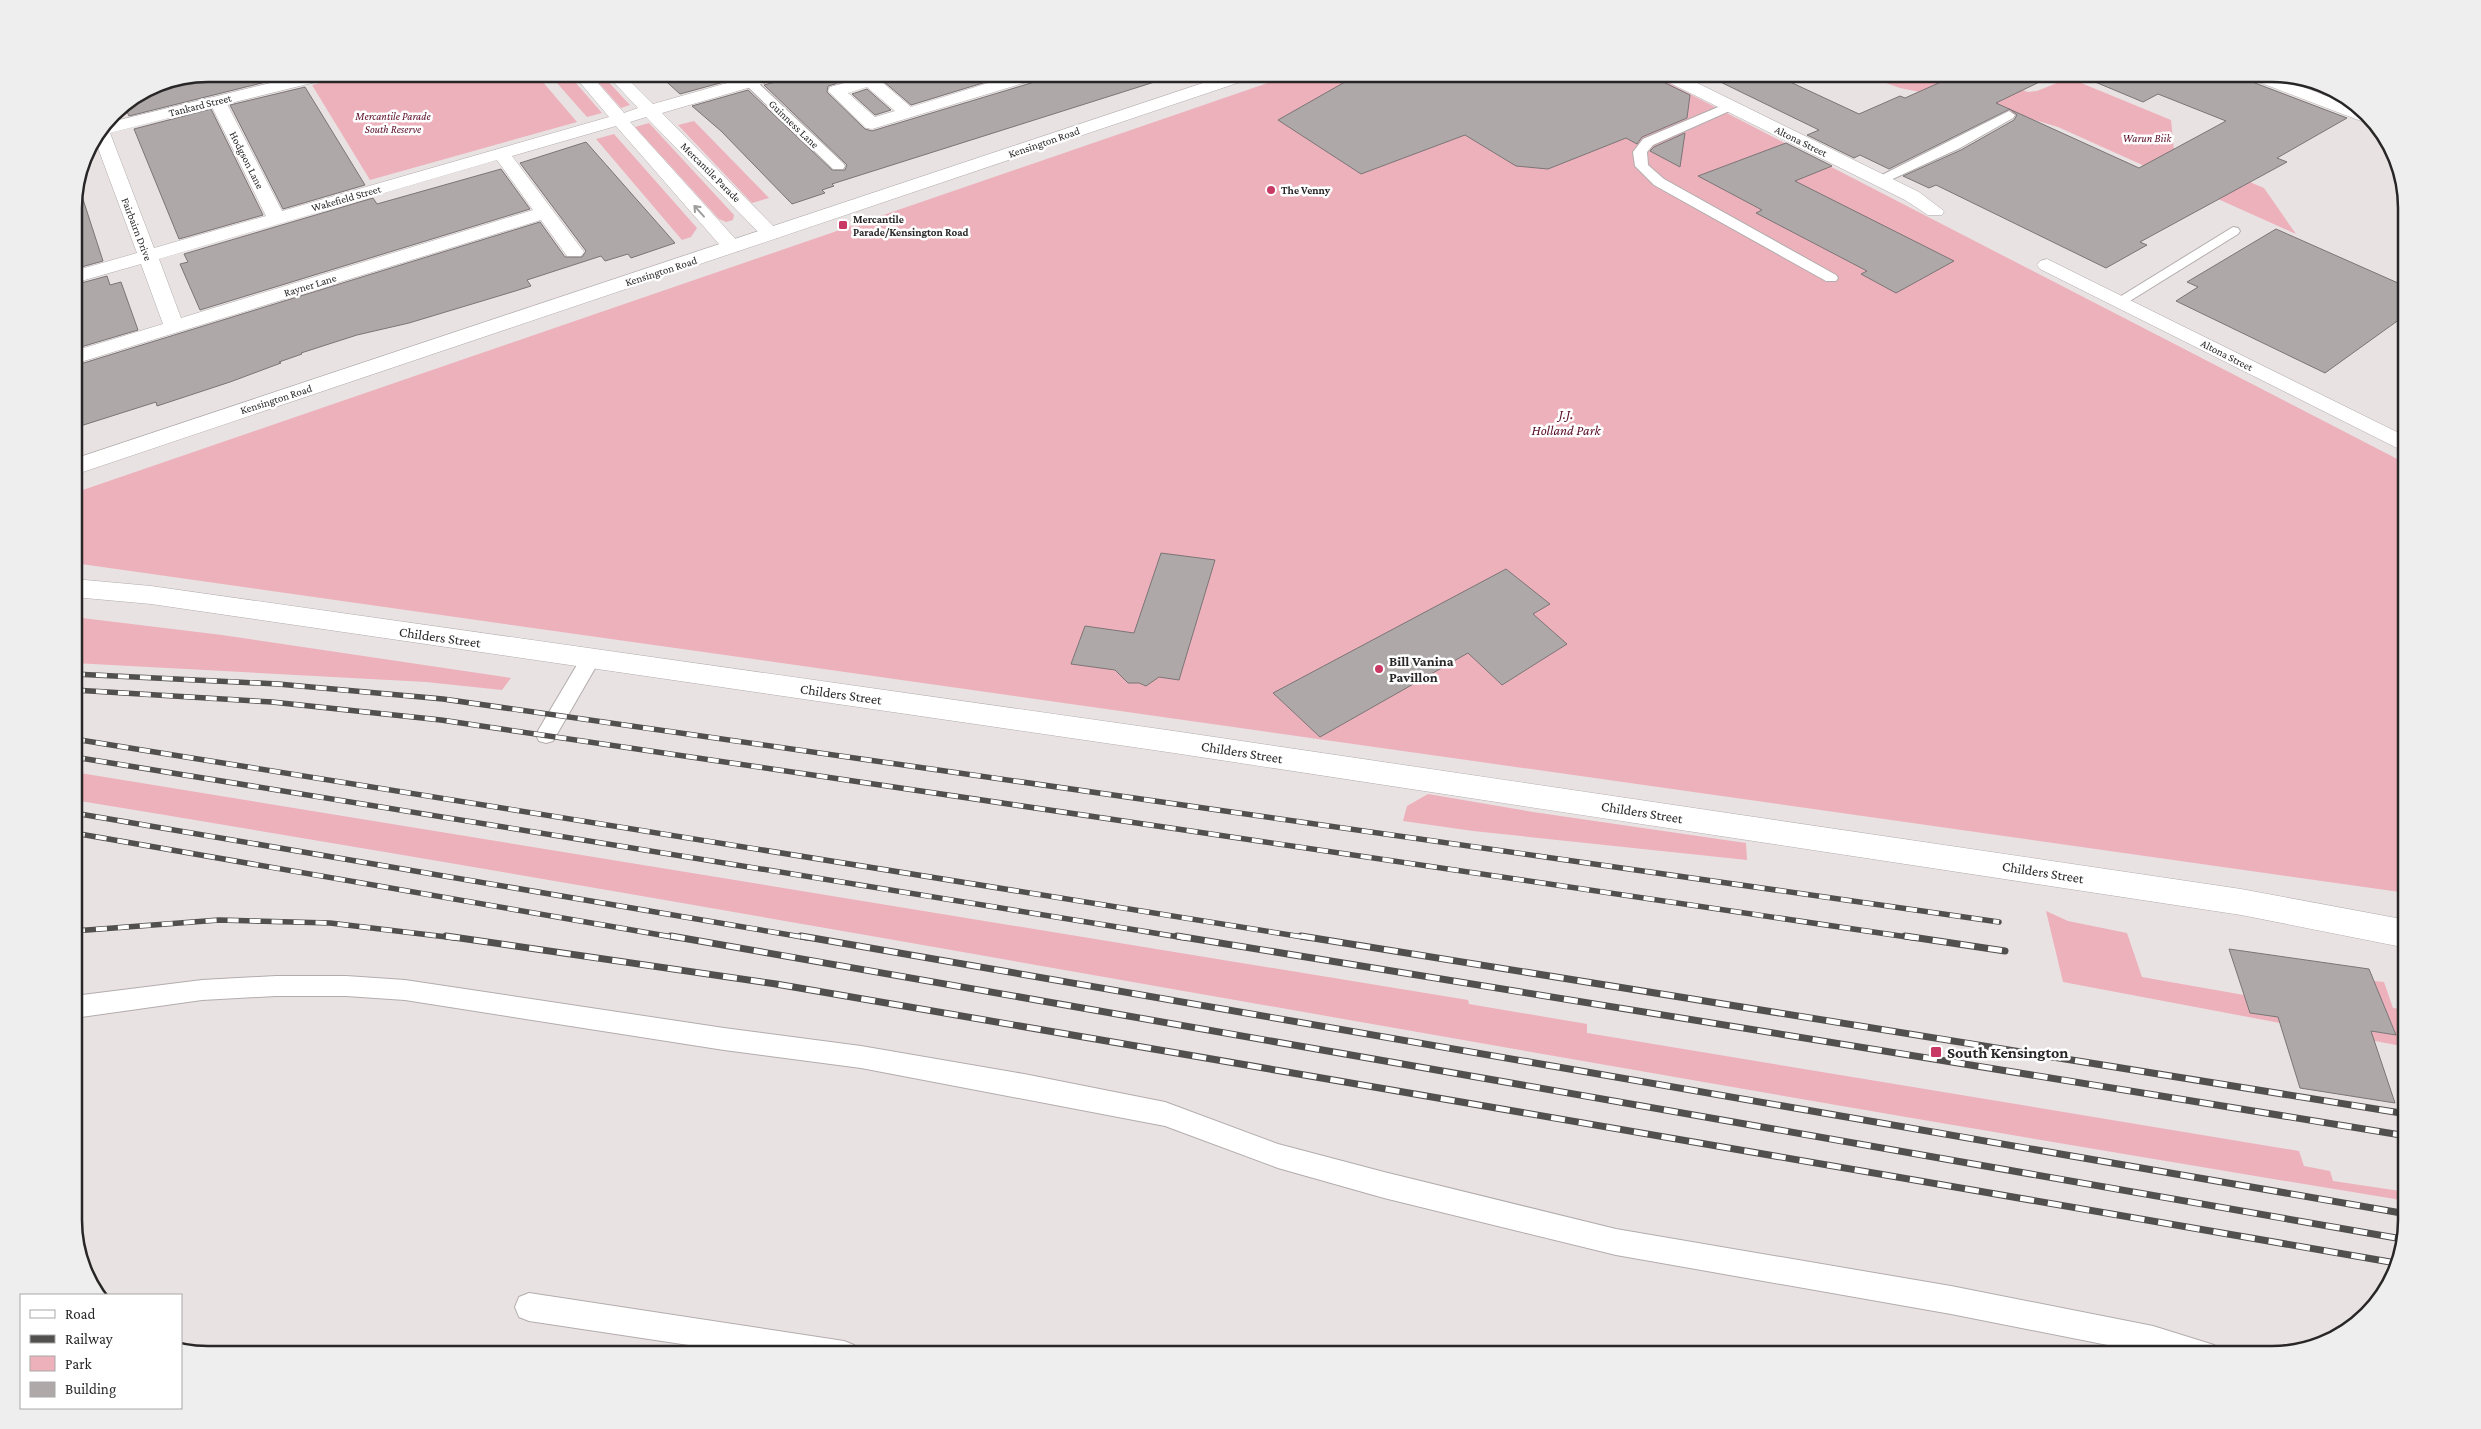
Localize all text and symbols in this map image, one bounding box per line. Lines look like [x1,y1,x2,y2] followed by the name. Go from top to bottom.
[167,91,233,119] street label: Tankard Street
[767,97,821,151] street label: Guinness Lane
[354,110,431,135] park label: Mercantile Parade South Reserve
[1773,123,1830,159] street label: Altona Street
[1007,124,1082,161] street label: Kensington Road
[227,129,267,191] street label: Hodgson Lane
[2123,132,2172,144] park label: Warun Biik
[679,140,743,204] street label: Mercantile Parade
[310,182,383,214] street label: Wakefield Street
[1265,184,1277,196] marker: The Venny
[1281,184,1331,196] place label: The Venny
[119,196,155,262] street label: Fairbairn Drive
[693,204,705,217] one-way arrow
[853,213,969,238] place label: Mercantile Parade/Kensington Road
[837,219,849,231] marker: Mercantile Parade/Kensington Road
[624,254,699,289] street label: Kensington Road
[282,271,338,300] street label: Rayner Lane
[2199,337,2255,373] street label: Altona Street
[239,382,314,417] street label: Kensington Road
[1531,406,1601,438] park label: J.J. Holland Park
[398,623,482,651] street label: Childers Street
[1389,653,1454,685] place label: Bill Vanina Pavillon
[1373,663,1385,675] marker: Bill Vanina Pavillon
[799,680,883,708] street label: Childers Street
[1200,738,1284,766] street label: Childers Street
[1600,798,1684,826] street label: Childers Street
[2001,858,2085,886] street label: Childers Street
[1947,1044,2069,1061] place label: South Kensington
[1929,1045,1943,1059] marker: South Kensington
[20,1294,182,1409] legend
[65,1306,96,1322] text: Road
[65,1331,113,1348] text: Railway
[65,1356,92,1372] text: Park
[65,1381,116,1398] text: Building

